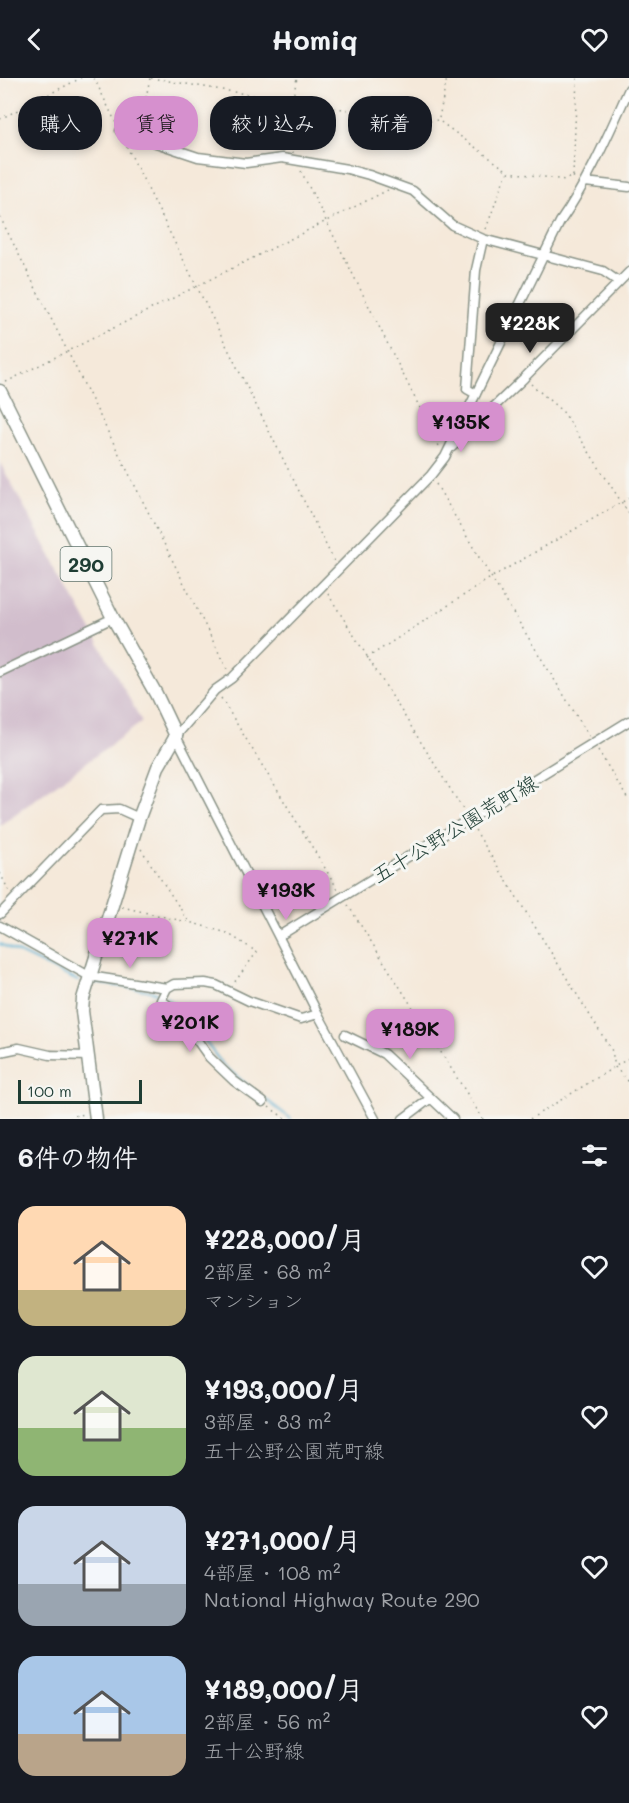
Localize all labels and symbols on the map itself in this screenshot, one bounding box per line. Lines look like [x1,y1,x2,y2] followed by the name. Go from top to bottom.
[488,303,572,354] pin: ¥228K
[419,402,503,453] pin: ¥135K
[60,547,112,581] road number: 290
[366,768,542,888] street label: 五十公野公園荒町線
[244,870,328,921] pin: ¥193K
[88,918,172,969] pin: ¥271K
[148,1002,232,1053] pin: ¥201K
[368,1009,452,1060] pin: ¥189K
[18,1077,142,1104] scale bar

